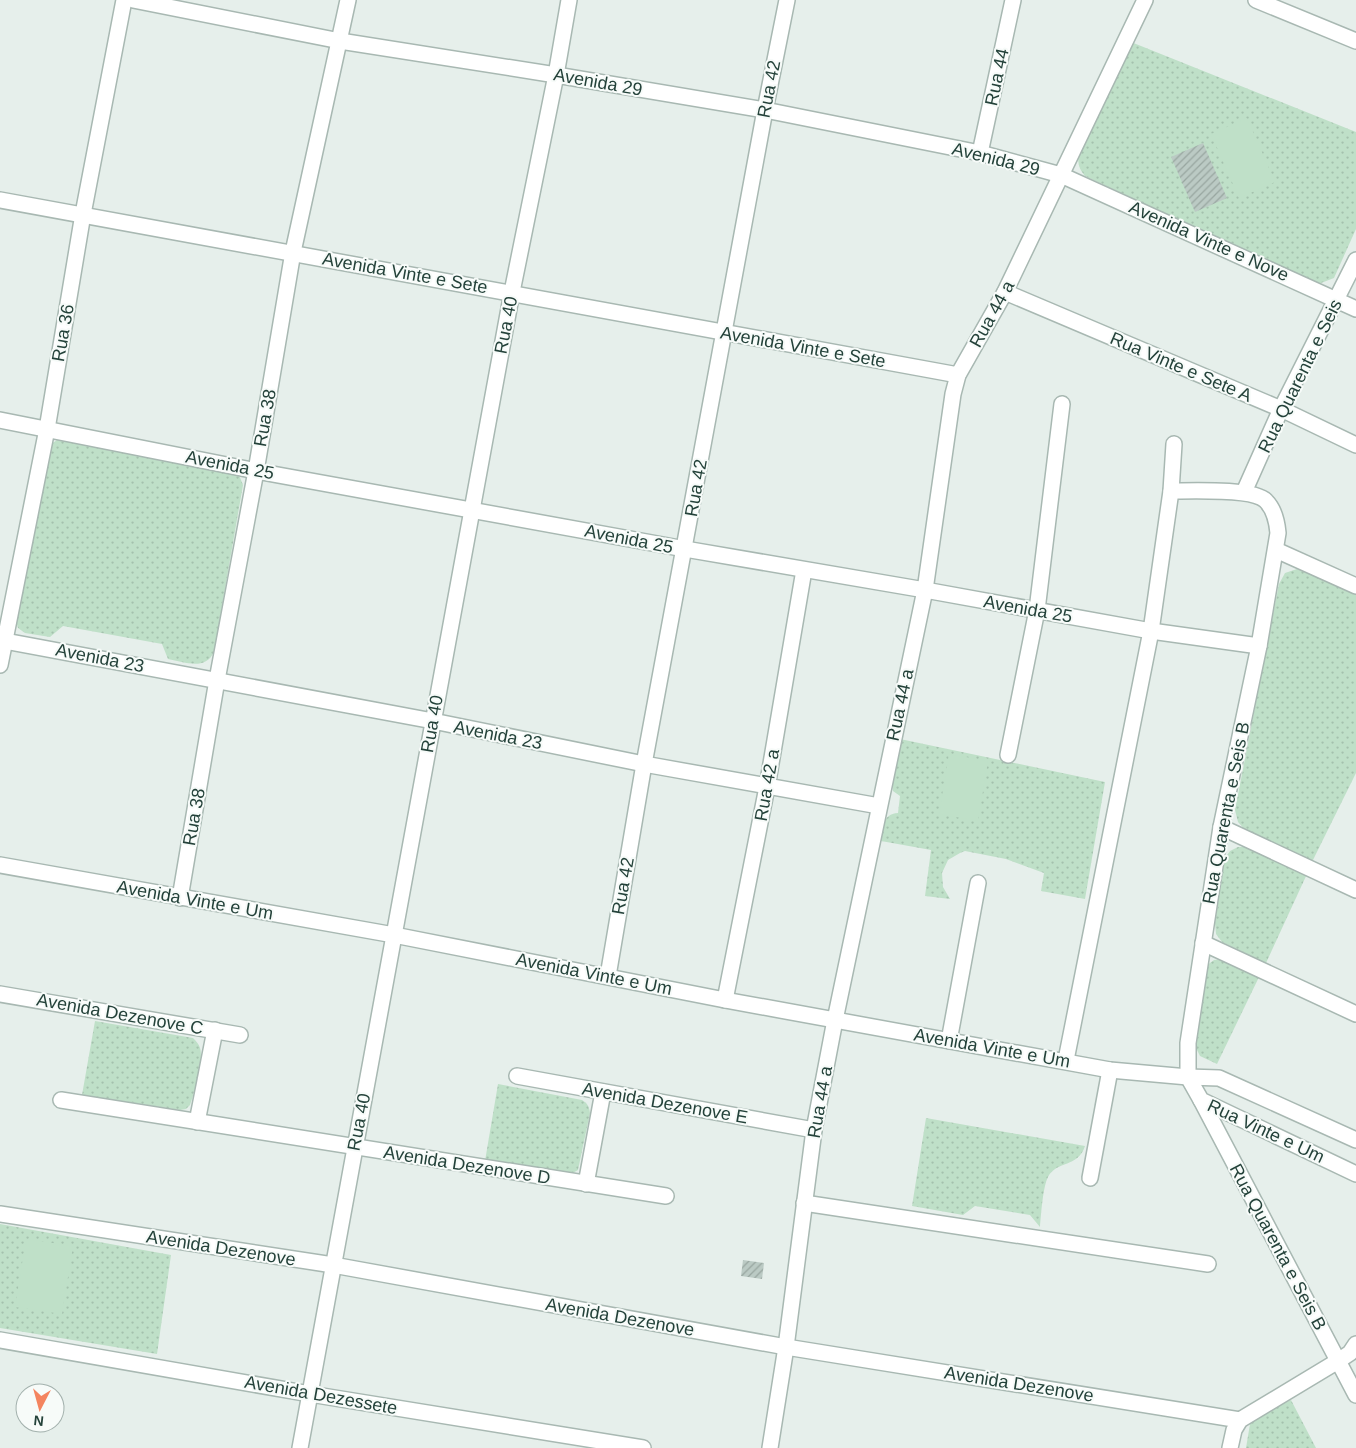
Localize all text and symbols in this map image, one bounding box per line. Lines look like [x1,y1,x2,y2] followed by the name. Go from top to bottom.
[981,47,1013,107] street label: Rua 44
[754,59,784,119] street label: Rua 42
[552,64,644,100] street label: Avenida 29
[950,138,1042,180] street label: Avenida 29
[1126,197,1292,285] street label: Avenida Vinte e Nove
[321,249,489,297] street label: Avenida Vinte e Sete
[966,276,1019,351] street label: Rua 44 a
[491,295,521,355] street label: Rua 40
[1254,296,1346,456] street label: Rua Quarenta e Seis
[48,303,78,363] street label: Rua 36
[719,323,887,371] street label: Avenida Vinte e Sete
[1107,328,1255,406] street label: Rua Vinte e Sete A
[250,388,280,448] street label: Rua 38
[184,447,276,483] street label: Avenida 25
[681,458,711,518] street label: Rua 42
[583,521,675,557] street label: Avenida 25
[982,591,1074,627] street label: Avenida 25
[54,640,146,676] street label: Avenida 23
[883,666,918,743] street label: Rua 44 a
[417,694,447,754] street label: Rua 40
[452,717,544,753] street label: Avenida 23
[1199,720,1253,906] street label: Rua Quarenta e Seis B
[751,746,783,823] street label: Rua 42 a
[179,787,209,847] street label: Rua 38
[608,856,638,916] street label: Rua 42
[115,876,275,924] street label: Avenida Vinte e Um
[514,949,674,999] street label: Avenida Vinte e Um
[35,989,205,1039] street label: Avenida Dezenove C
[912,1024,1072,1072] street label: Avenida Vinte e Um
[804,1063,836,1140] street label: Rua 44 a
[581,1079,749,1127] street label: Avenida Dezenove E
[344,1092,374,1152] street label: Rua 40
[1204,1095,1328,1167] street label: Rua Vinte e Um
[382,1142,552,1188] street label: Avenida Dezenove D
[1226,1161,1330,1333] street label: Rua Quarenta e Seis B
[145,1226,297,1270] street label: Avenida Dezenove
[544,1294,696,1340] street label: Avenida Dezenove
[943,1362,1095,1406] street label: Avenida Dezenove
[243,1372,399,1418] street label: Avenida Dezessete
[15,1383,65,1433] north arrow
[33,1412,45,1429] text: N

